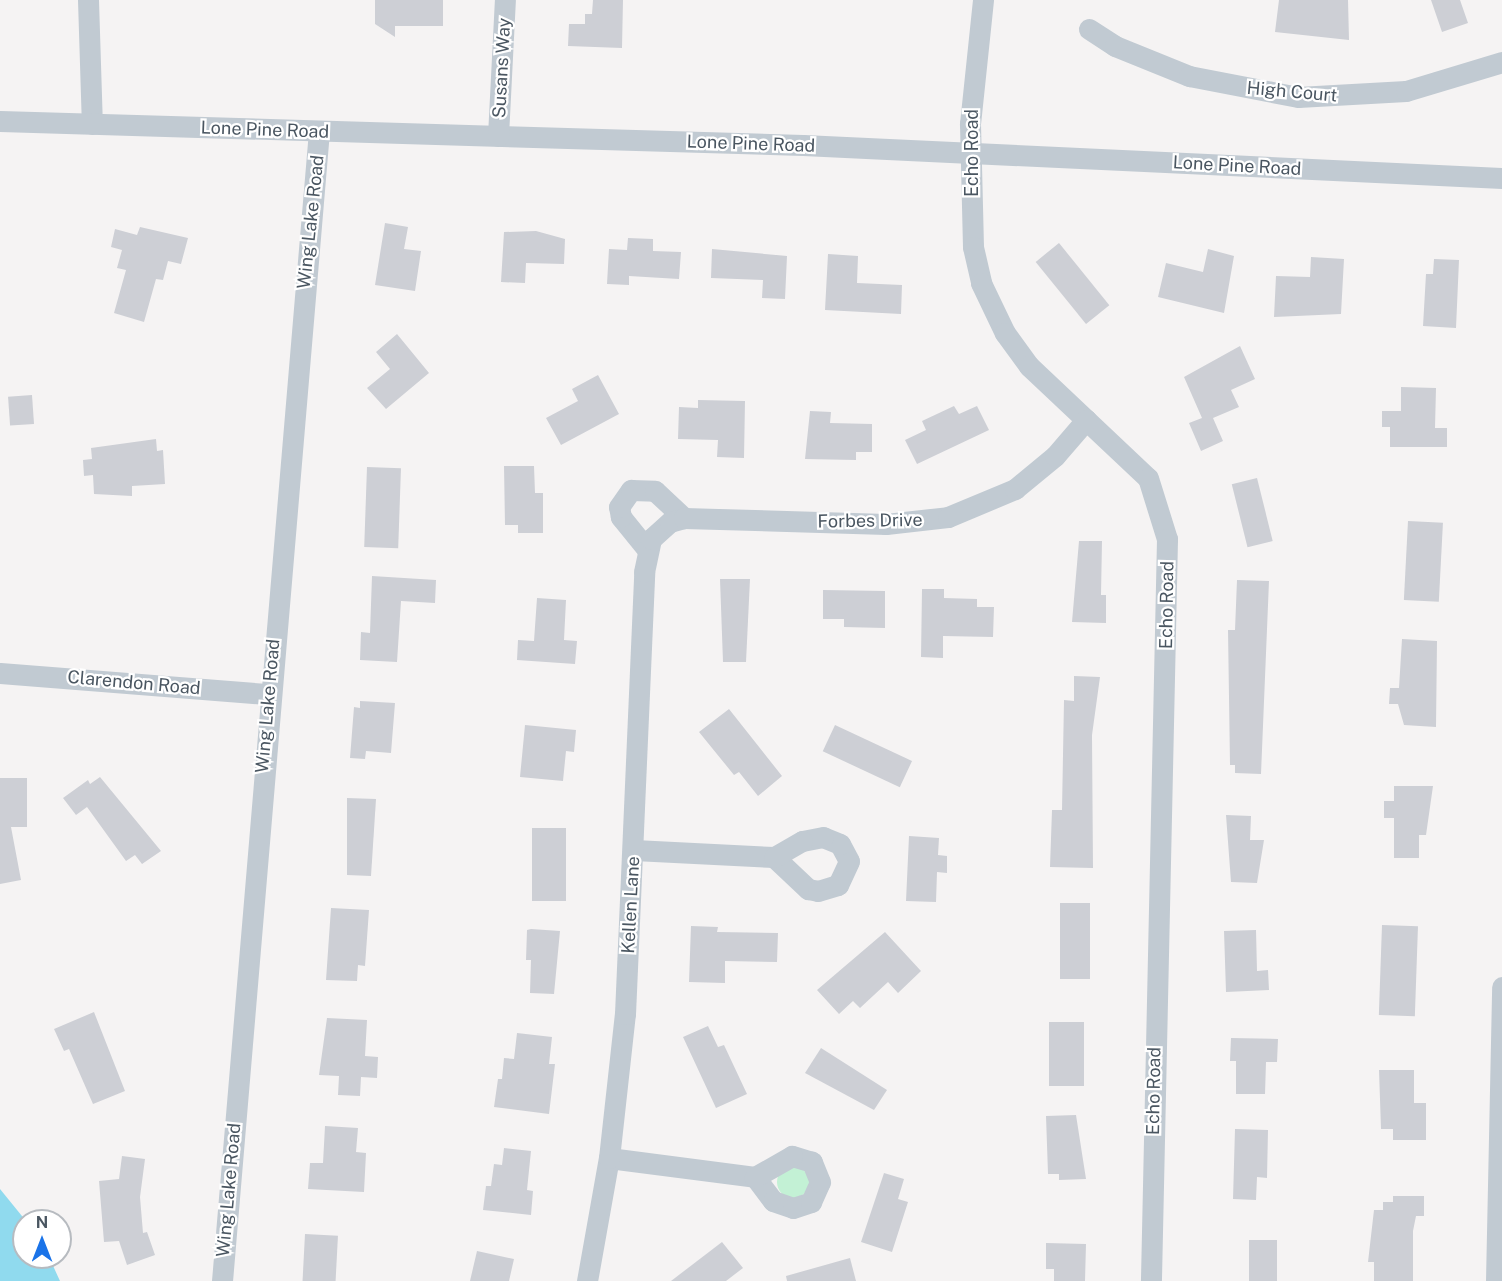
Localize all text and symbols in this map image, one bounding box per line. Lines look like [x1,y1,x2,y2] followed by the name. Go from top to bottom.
[489,17,515,119] street label: Susans Way
[1246,77,1338,107] street label: High Court
[961,109,983,197] street label: Echo Road
[200,117,330,143] street label: Lone Pine Road
[686,131,816,157] street label: Lone Pine Road
[1172,152,1302,180] street label: Lone Pine Road
[293,154,329,290] street label: Wing Lake Road
[817,509,923,533] street label: Forbes Drive
[1155,561,1179,649] street label: Echo Road
[251,638,285,774] street label: Wing Lake Road
[67,666,201,700] street label: Clarendon Road
[618,856,644,954] street label: Kellen Lane
[1142,1047,1166,1135] street label: Echo Road
[212,1122,246,1258] street label: Wing Lake Road
[12,1209,72,1269] north arrow
[36,1213,48,1232] text: N

